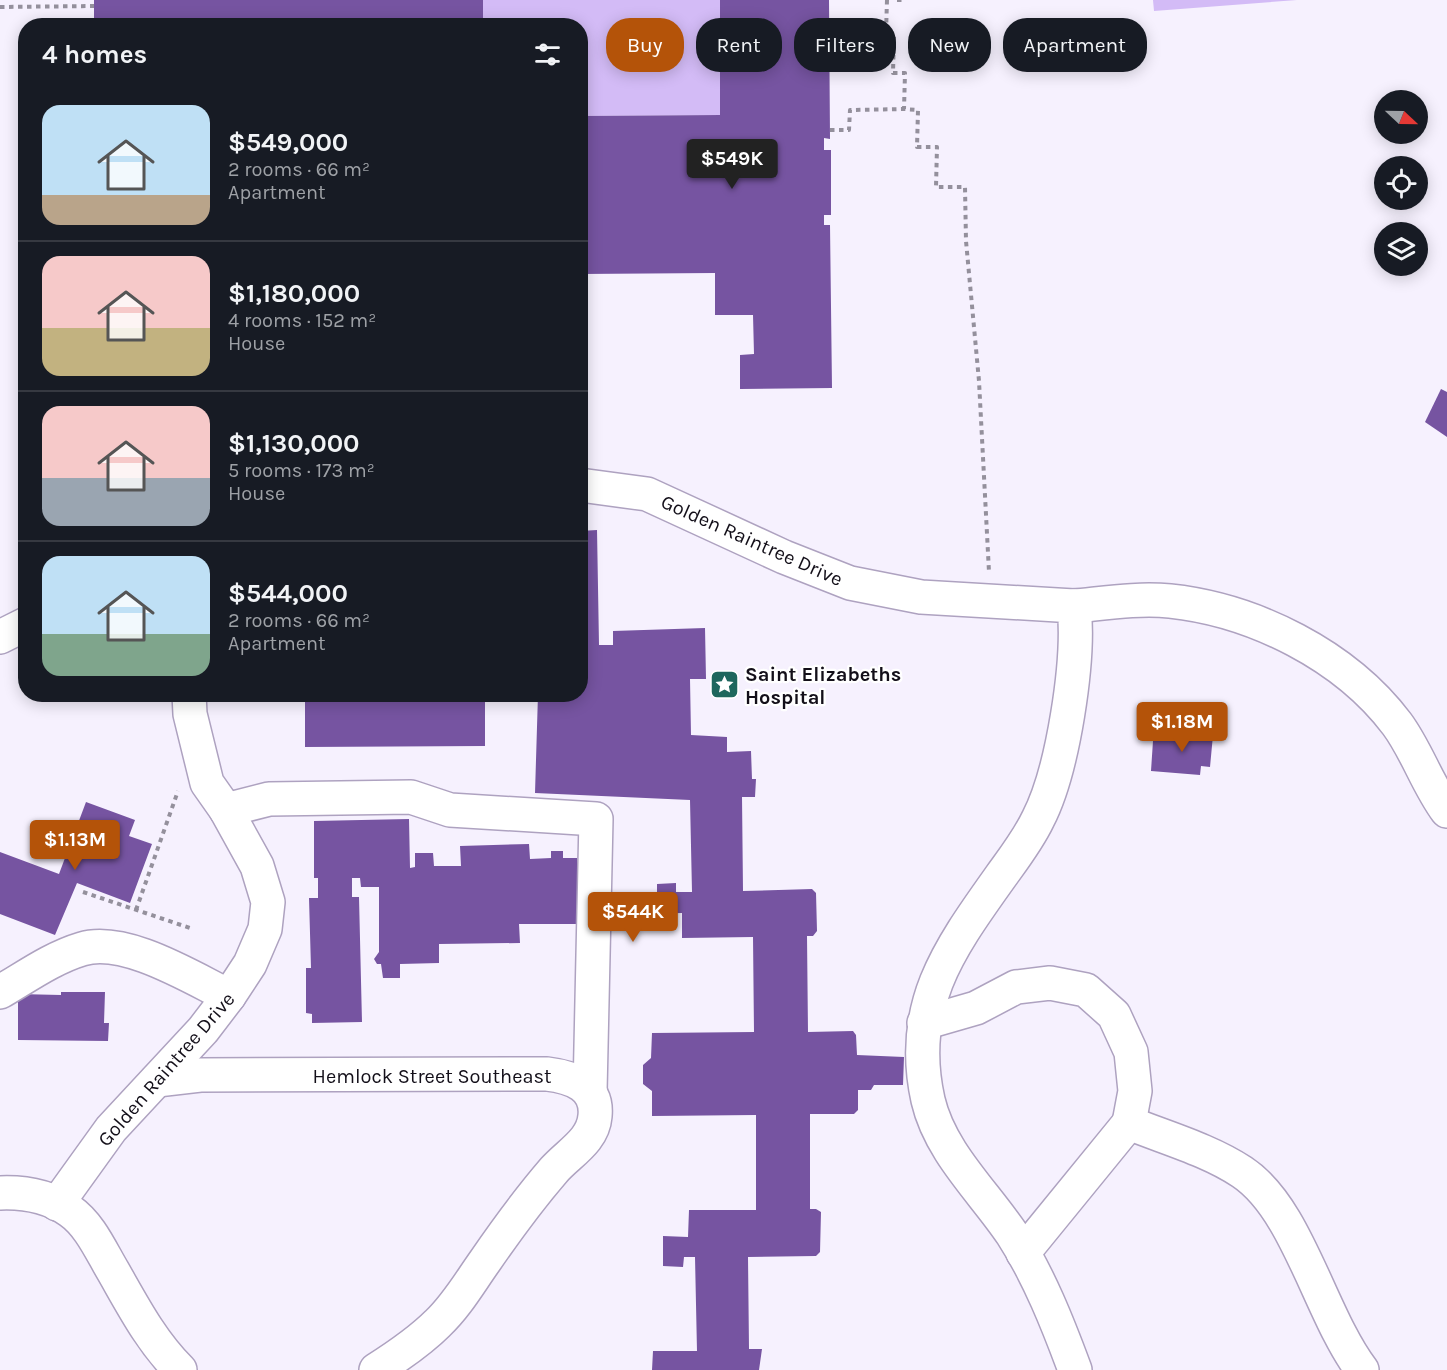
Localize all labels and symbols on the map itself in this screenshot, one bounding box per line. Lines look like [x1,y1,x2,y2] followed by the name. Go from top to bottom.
[1374,90,1428,144] north arrow
[690,139,774,190] pin: $549K
[657,490,846,591] street label: Golden Raintree Drive
[745,663,901,709] place label: Saint Elizabeths Hospital
[708,669,740,701] place icon: Saint Elizabeths Hospital
[1133,702,1231,753] pin: $1.18M
[26,820,124,871] pin: $1.13M
[591,892,675,943] pin: $544K
[93,988,239,1151] street label: Golden Raintree Drive
[313,1065,552,1088] street label: Hemlock Street Southeast

